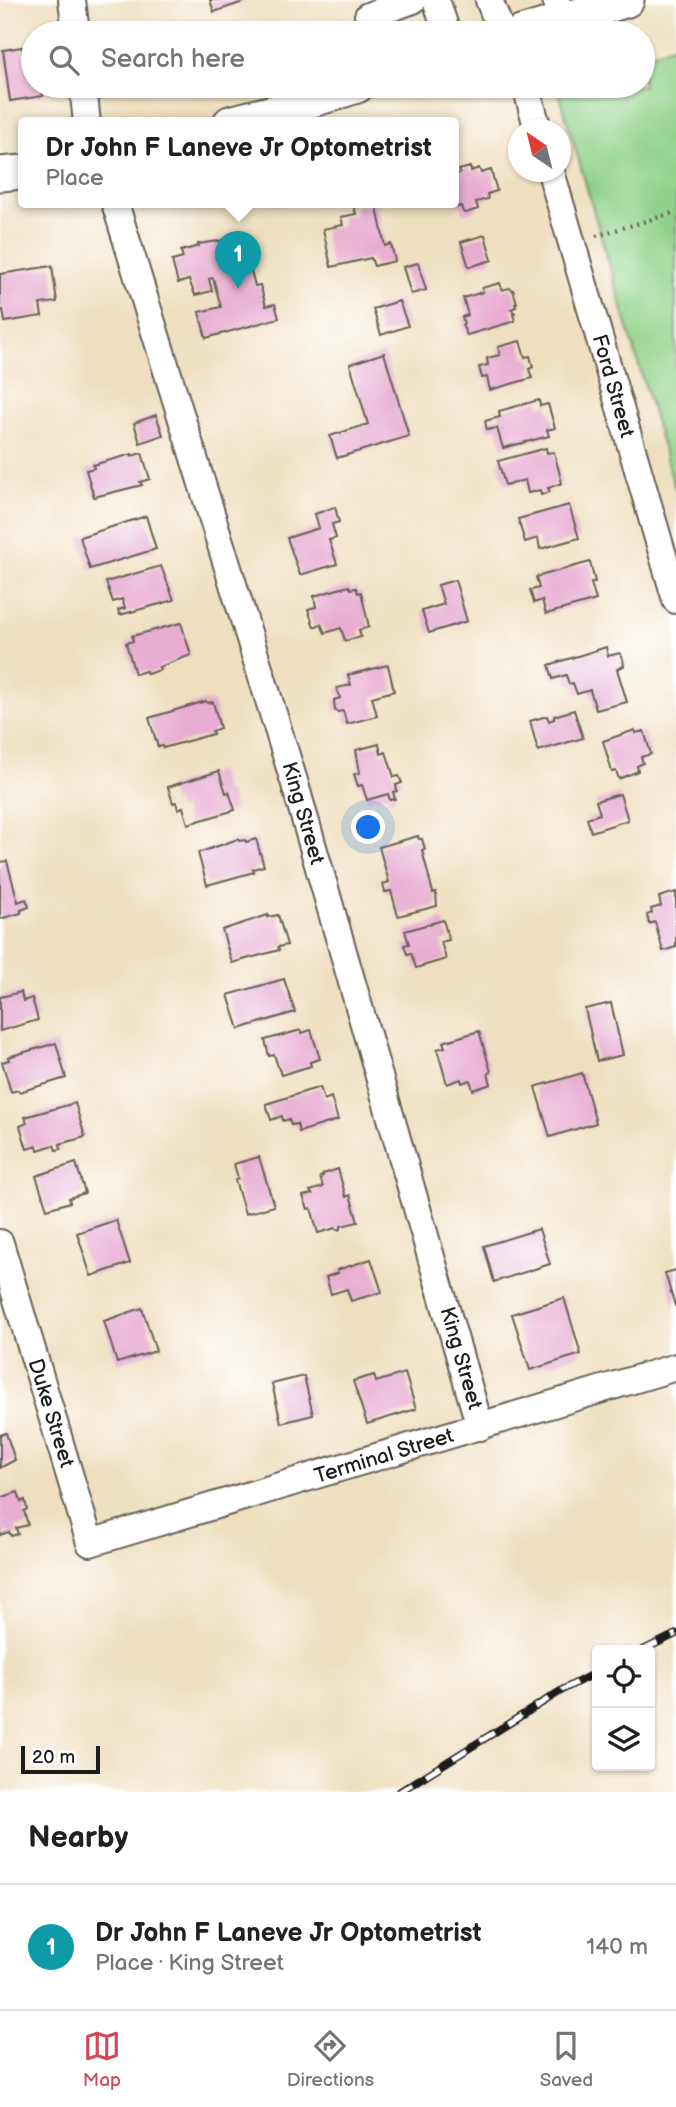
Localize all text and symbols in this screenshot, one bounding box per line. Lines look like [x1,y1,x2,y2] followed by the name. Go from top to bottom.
[21,21,655,98] search box
[45,41,83,79] icon: search
[101,44,245,75] text: Search here
[18,117,459,208] popup
[508,119,571,182] north arrow
[45,133,432,164] text: Dr John F Laneve Jr Optometrist
[45,164,104,192] text: Place
[215,231,261,289] pin: 1
[586,332,640,441] street label: Ford Street
[276,759,330,868] street label: King Street
[351,810,385,844] your location
[434,1304,488,1413] street label: King Street
[23,1356,80,1471] street label: Duke Street
[311,1423,457,1489] street label: Terminal Street
[592,1645,655,1771] map controls
[592,1645,655,1708] button: locate
[592,1708,655,1771] button: layers
[21,1743,100,1775] scale bar
[32,1746,75,1769] text: 20 m
[28,1820,128,1856] text: Nearby
[95,1918,481,1949] text: Dr John F Laneve Jr Optometrist
[46,1933,56,1961] text: 1
[586,1933,648,1961] text: 140 m
[95,1949,284,1977] text: Place · King Street
[83,2027,121,2092] tab: Map
[287,2027,374,2092] tab: Directions
[540,2027,593,2092] tab: Saved

